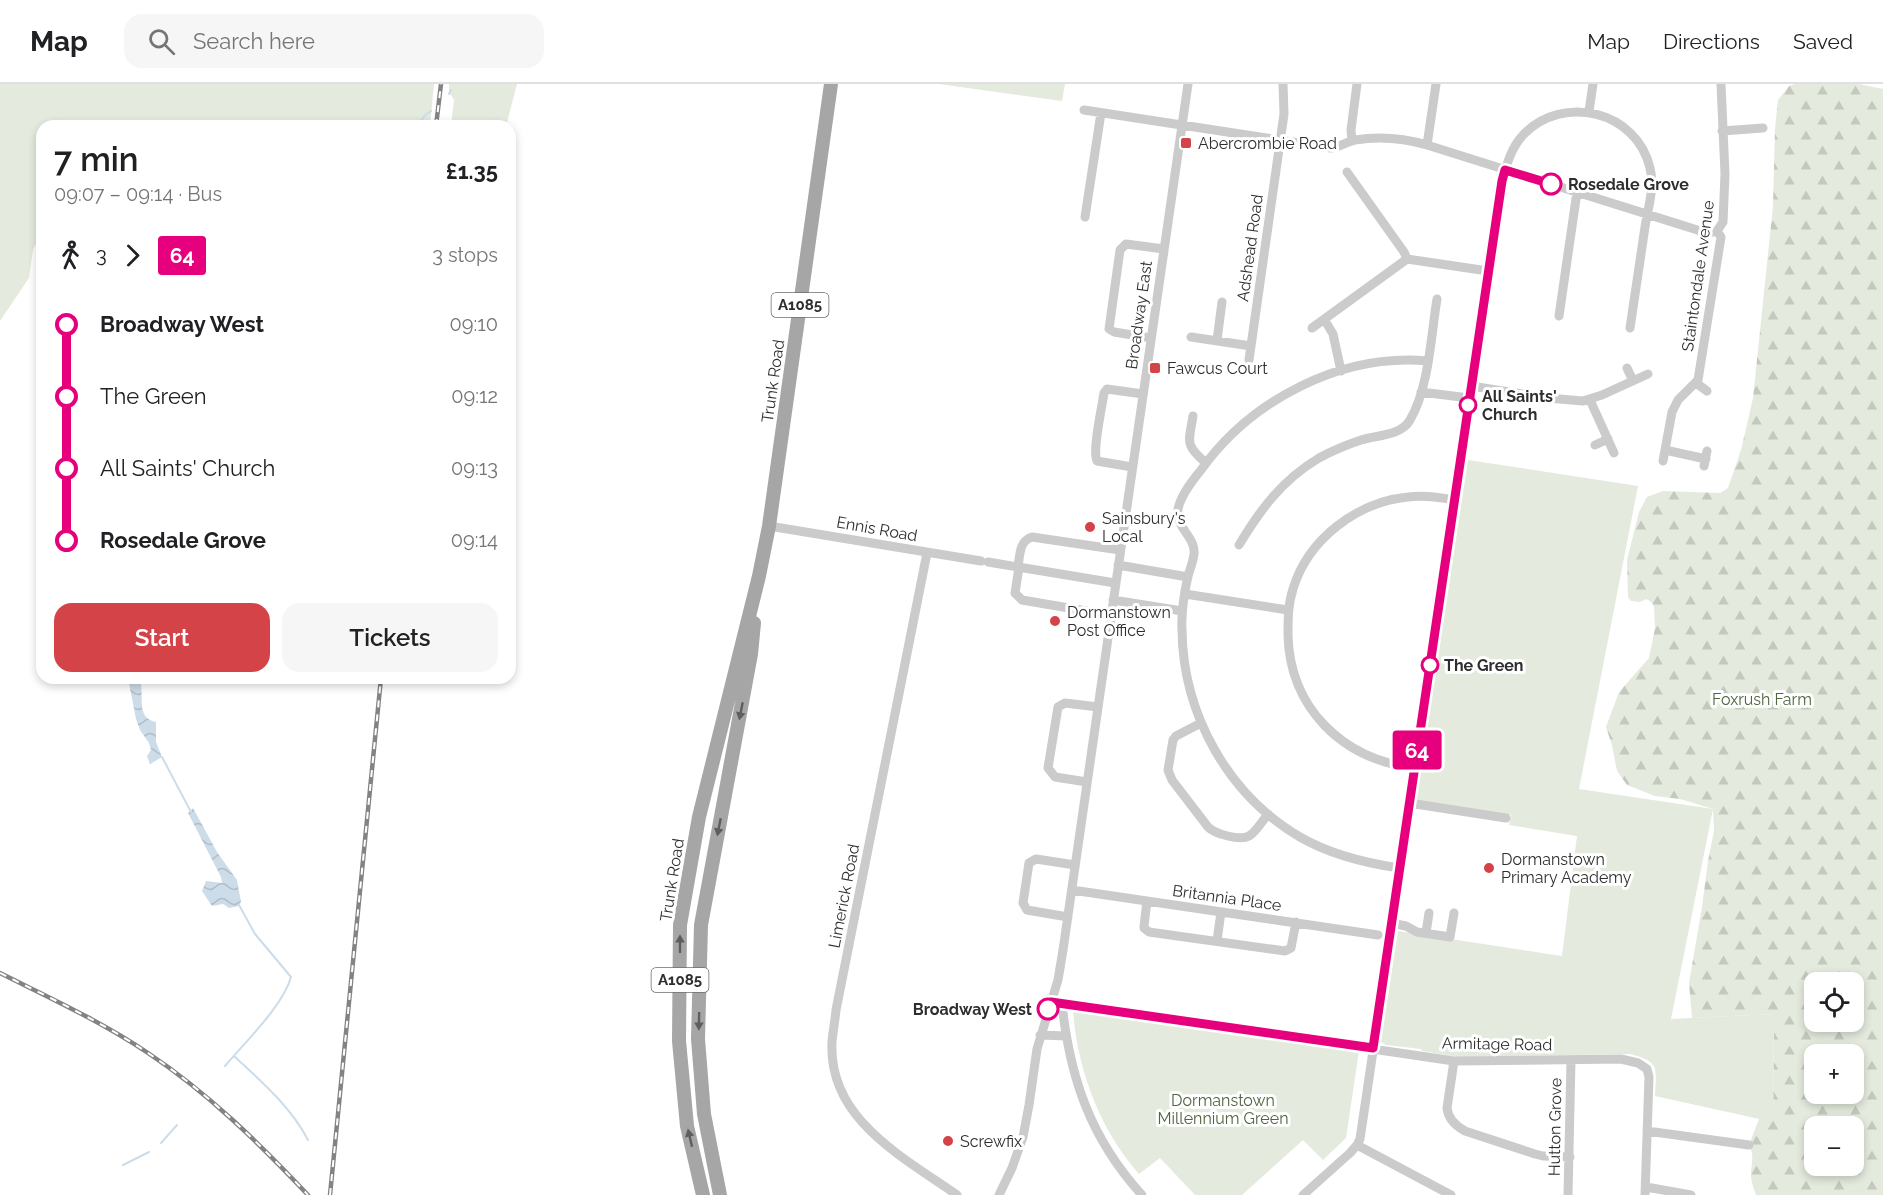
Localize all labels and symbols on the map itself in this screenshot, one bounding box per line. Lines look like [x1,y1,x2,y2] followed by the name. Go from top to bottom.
[1198,134,1337,153] place label: Abercrombie Road
[1179,136,1193,150] marker: Abercrombie Road
[1540,173,1562,195] marker: Rosedale Grove
[1568,175,1689,194] place label: Rosedale Grove
[1233,193,1267,303] street label: Adshead Road
[1678,199,1718,353] street label: Staintondale Avenue
[1122,259,1156,370] street label: Broadway East
[772,293,828,317] road number: A1085
[758,338,788,424] street label: Trunk Road
[1167,359,1268,378] place label: Fawcus Court
[1148,361,1162,375] marker: Fawcus Court
[1482,387,1557,424] place label: All Saints' Church
[1459,396,1477,414] marker: All Saints' Church
[1102,509,1186,546] place label: Sainsbury's Local
[835,513,919,545] street label: Ennis Road
[1083,520,1097,534] marker: Sainsbury's Local
[1067,603,1171,640] place label: Dormanstown Post Office
[1048,614,1062,628] marker: Dormanstown Post Office
[1421,656,1439,674] marker: The Green
[1444,656,1524,675] place label: The Green
[1712,690,1812,709] park label: Foxrush Farm
[736,702,745,721] one-way arrow
[1390,730,1444,770] line badge: 64
[714,818,723,837] one-way arrow
[656,837,688,923] street label: Trunk Road
[825,842,863,950] street label: Limerick Road
[1501,850,1632,887] place label: Dormanstown Primary Academy
[1482,861,1496,875] marker: Dormanstown Primary Academy
[1171,881,1283,915] street label: Britannia Place
[675,934,685,953] one-way arrow
[652,968,708,992] road number: A1085
[1037,998,1059,1020] marker: Broadway West
[913,1000,1032,1019] place label: Broadway West
[694,1011,704,1030] one-way arrow
[1442,1034,1552,1054] street label: Armitage Road
[1545,1078,1565,1176] street label: Hutton Grove
[1158,1091,1288,1128] park label: Dormanstown Millennium Green
[684,1129,694,1147] one-way arrow
[960,1132,1022,1151] place label: Screwfix
[941,1134,955,1148] marker: Screwfix

